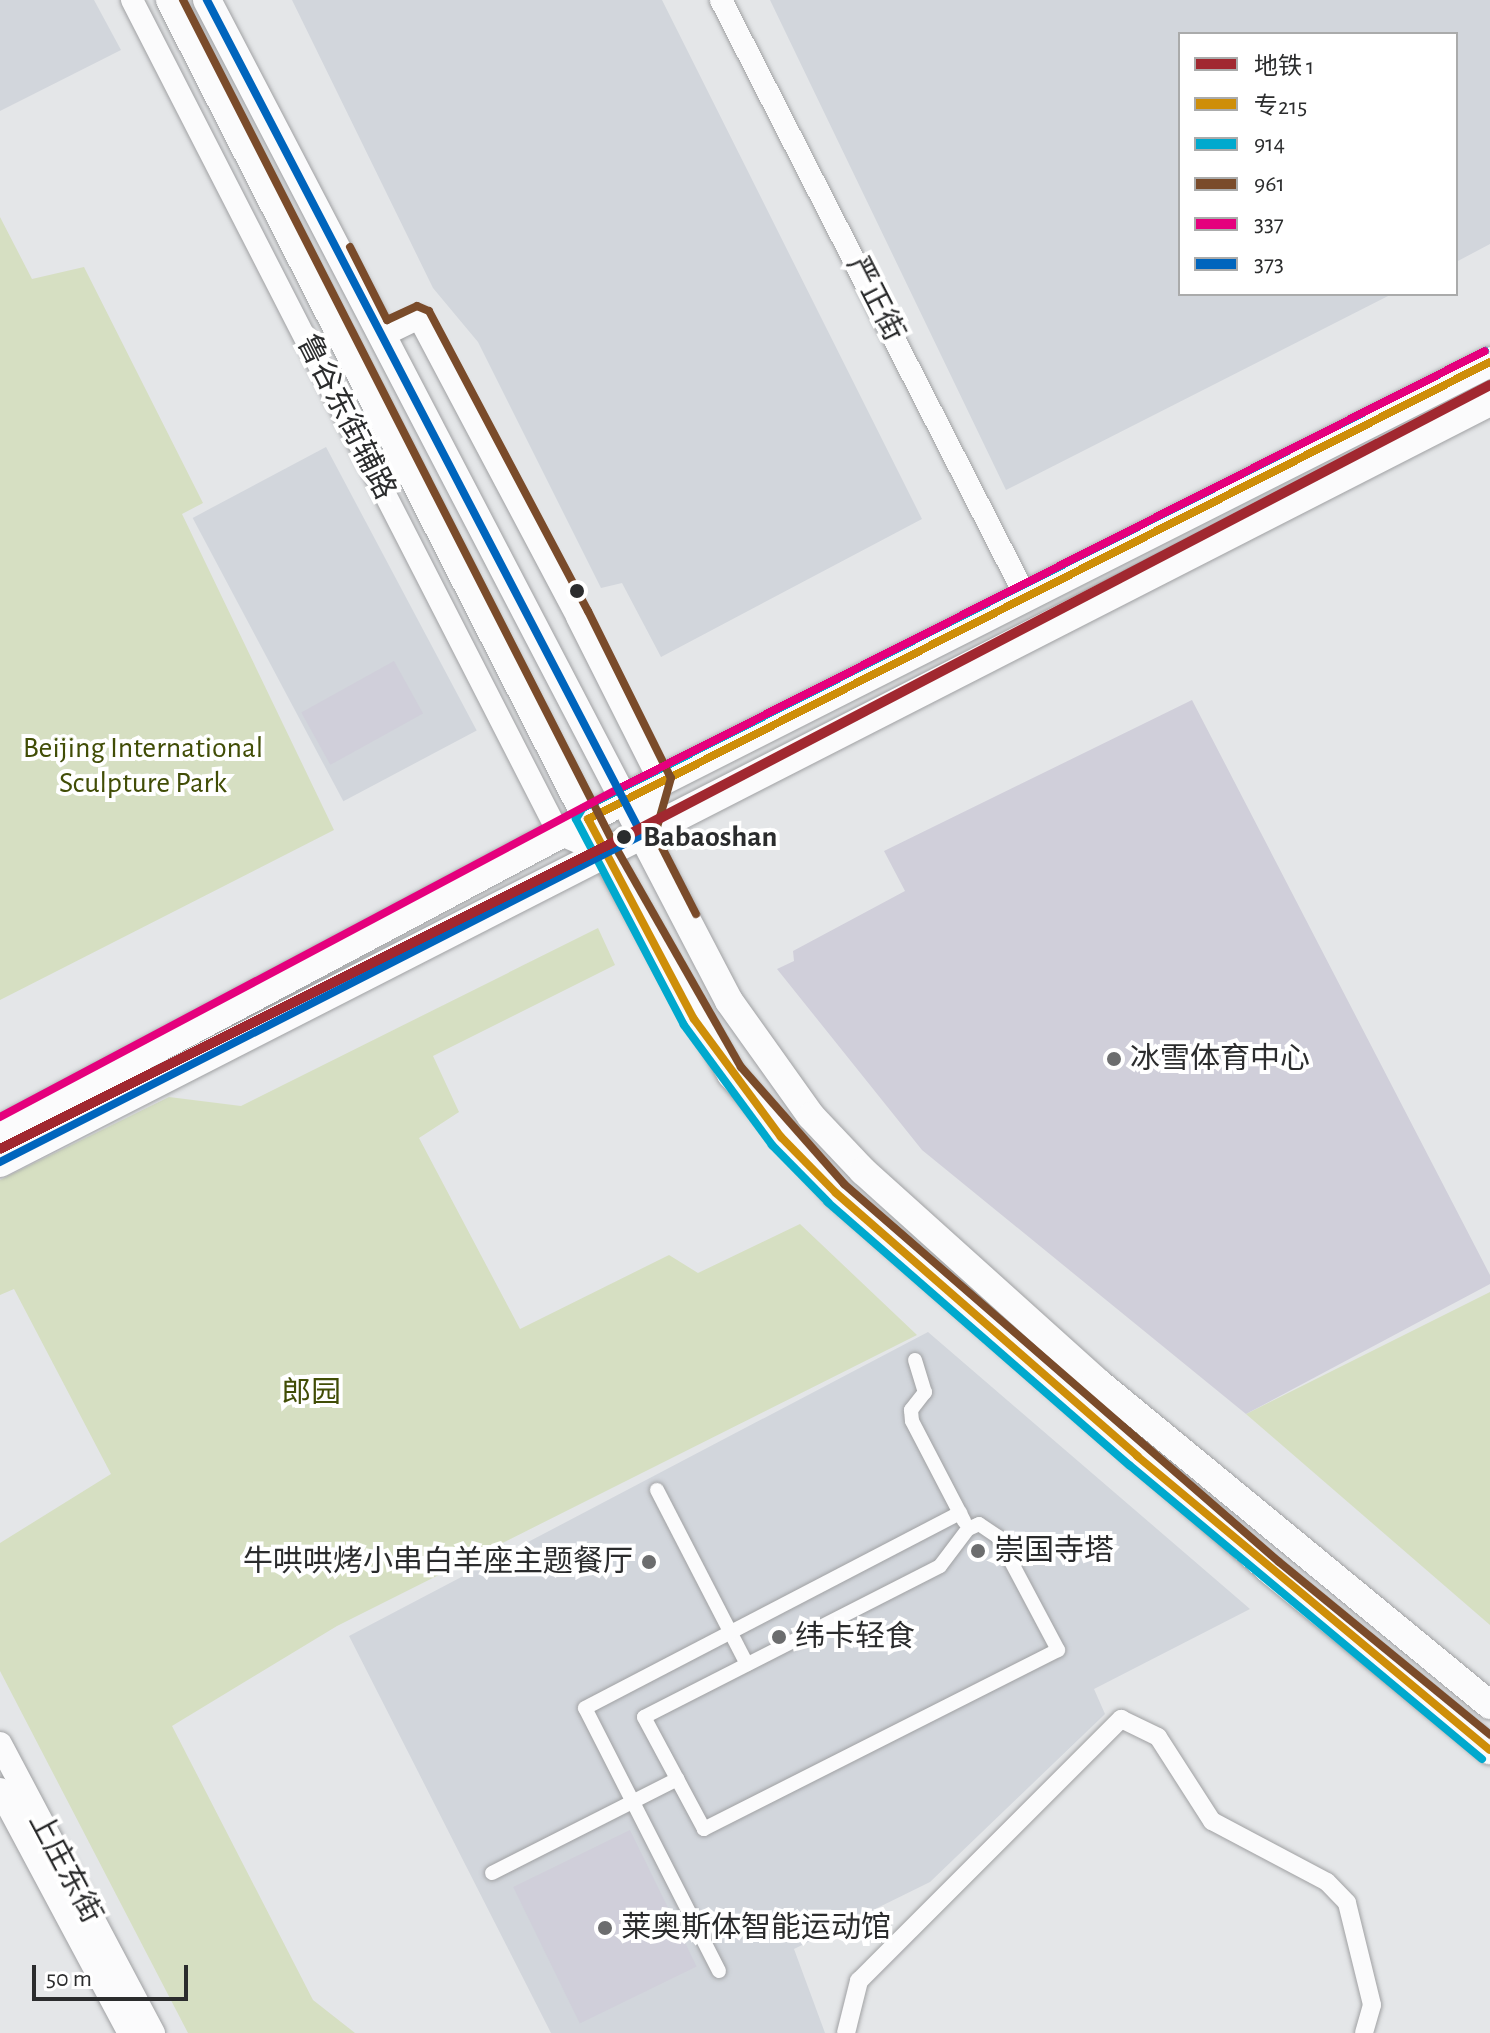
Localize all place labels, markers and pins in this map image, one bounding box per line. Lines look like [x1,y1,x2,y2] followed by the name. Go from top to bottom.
[569,583,585,599] unlabelled marker
[643,819,777,855] place label: Babaoshan
[612,825,636,849] marker: Babaoshan
[1130,1041,1310,1077] place label: 冰雪体育中心
[1105,1050,1123,1068] marker: 冰雪体育中心
[994,1533,1114,1569] place label: 崇国寺塔
[969,1542,987,1560] marker: 崇国寺塔
[243,1544,633,1580] place label: 牛哄哄烤小串白羊座主题餐厅
[640,1553,658,1571] marker: 牛哄哄烤小串白羊座主题餐厅
[795,1619,915,1655] place label: 纬卡轻食
[770,1628,788,1646] marker: 纬卡轻食
[621,1910,891,1946] place label: 莱奥斯体智能运动馆
[596,1919,614,1937] marker: 莱奥斯体智能运动馆

